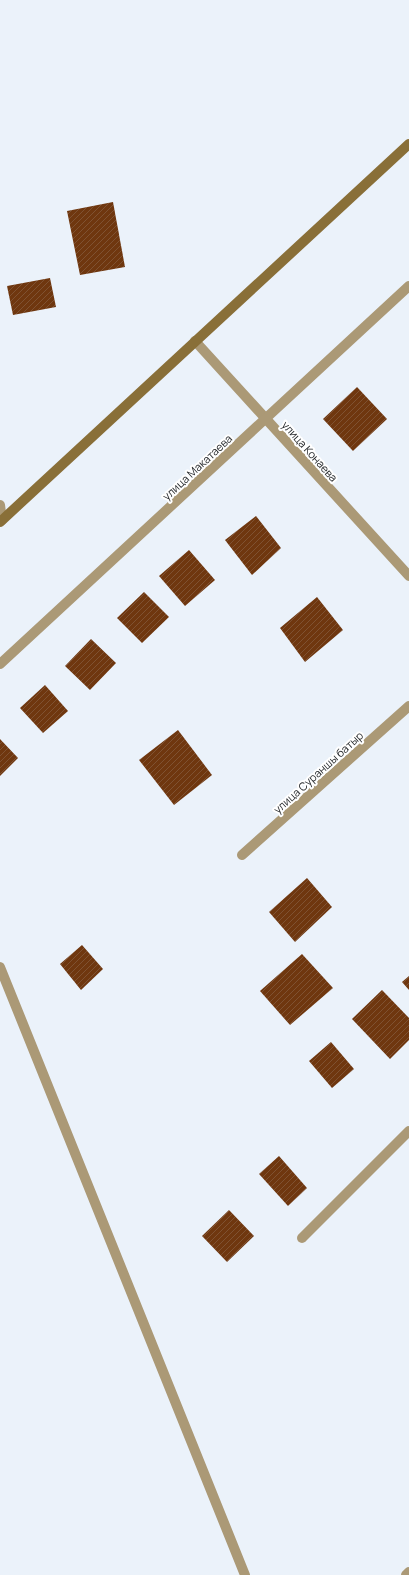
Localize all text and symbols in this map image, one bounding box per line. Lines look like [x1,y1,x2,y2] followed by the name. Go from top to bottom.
[279,417,341,485] street label: улица Конаева
[159,431,235,503] street label: улица Макатаева
[270,727,366,816] street label: улица Сураншы батыр

